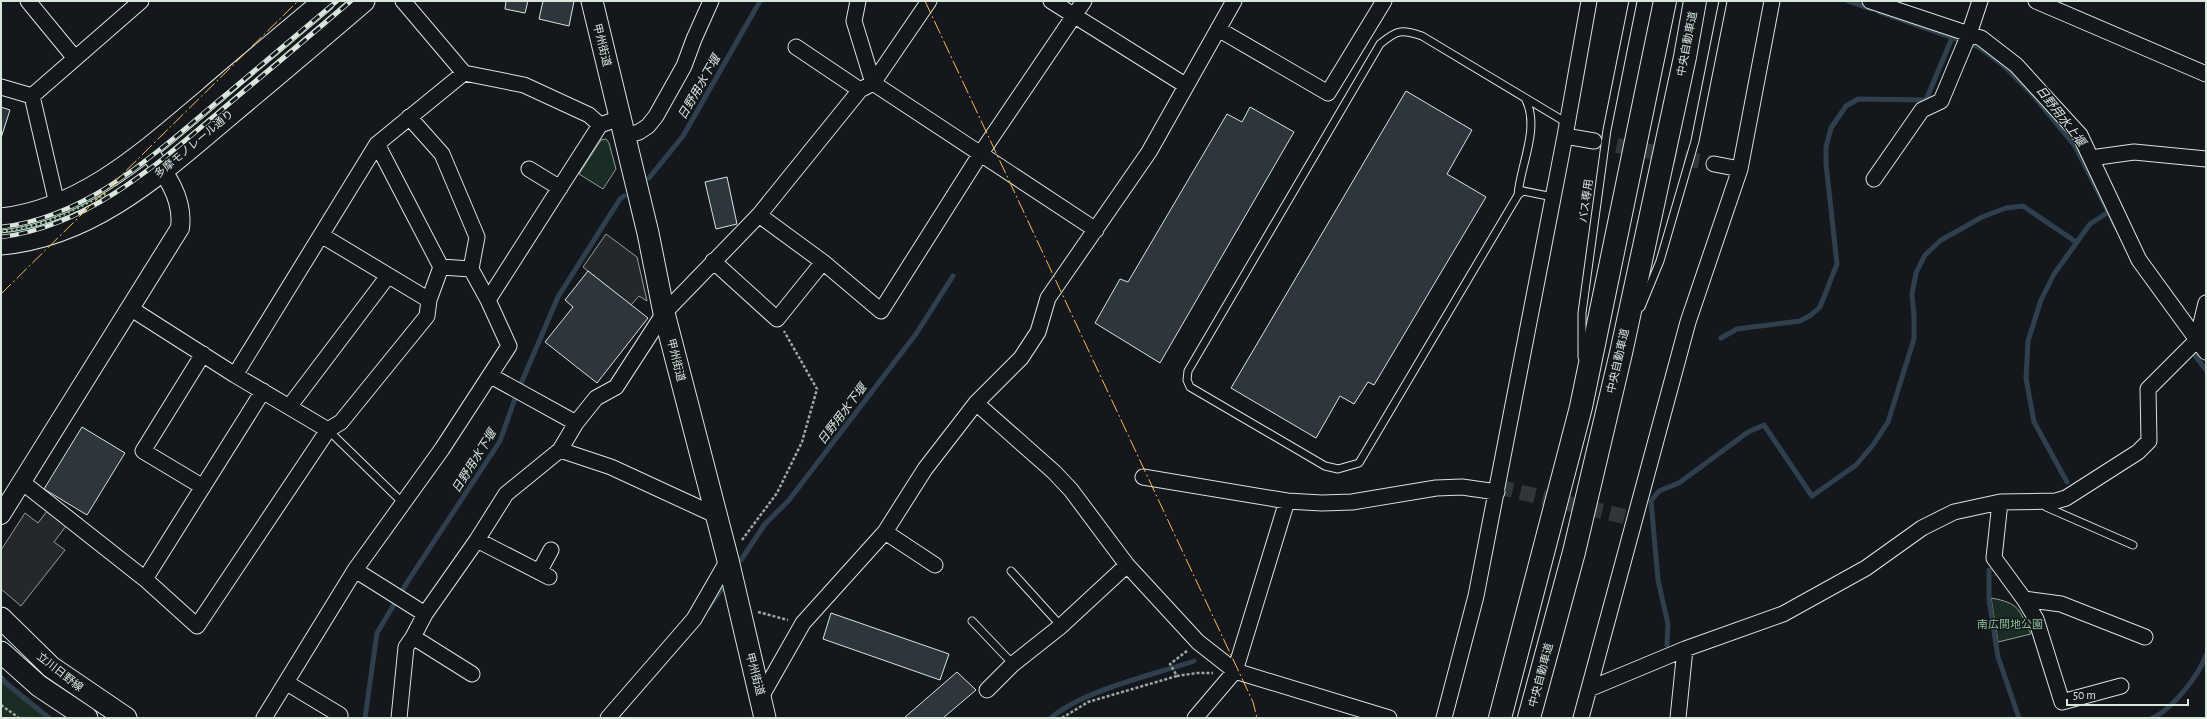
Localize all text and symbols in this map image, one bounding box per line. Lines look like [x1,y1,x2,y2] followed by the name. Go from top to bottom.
[1674,10,1699,77] street label: 中央自動車道
[591,22,614,68] street label: 甲州街道
[675,51,723,121] water label: 日野用水下堰
[2034,83,2090,150] water label: 日野用水上堰
[152,107,235,180] street label: 多摩モノレール通り
[1577,178,1595,224] street label: バス専用
[1604,327,1631,394] street label: 中央自動車道
[665,337,688,383] street label: 甲州街道
[815,379,870,446] water label: 日野用水下堰
[449,425,499,495] water label: 日野用水下堰
[1977,618,2043,630] park label: 南広間地公園
[1526,641,1555,708] street label: 中央自動車道
[35,650,86,693] street label: 立川日野線
[744,651,767,697] street label: 甲州街道
[2067,681,2188,707] scale bar
[2073,689,2096,701] text: 50 m

